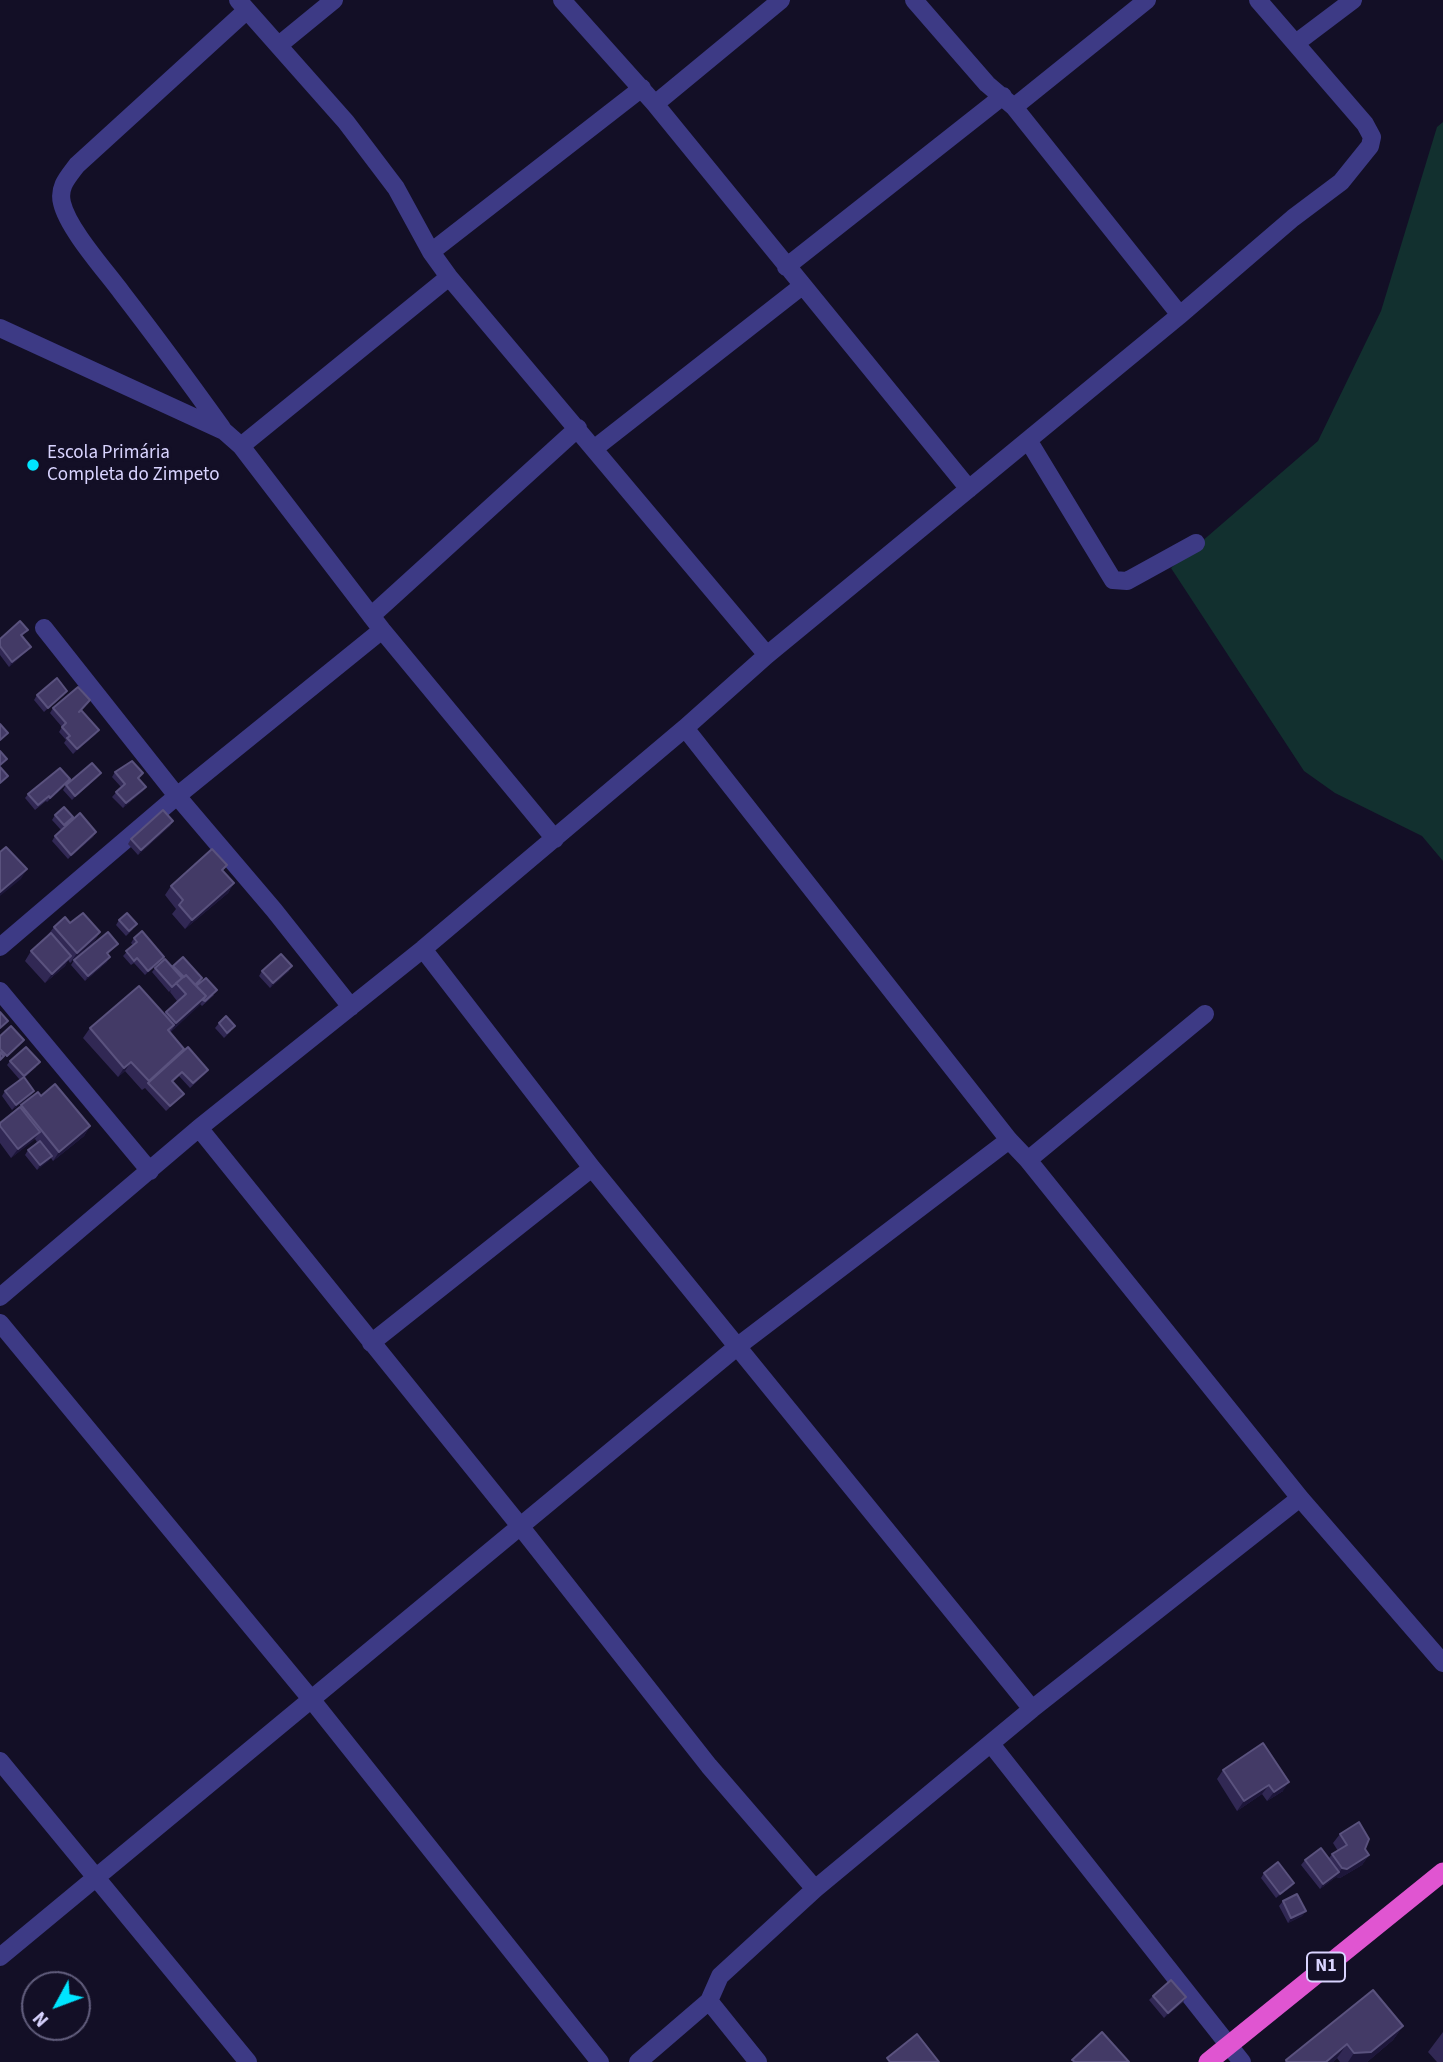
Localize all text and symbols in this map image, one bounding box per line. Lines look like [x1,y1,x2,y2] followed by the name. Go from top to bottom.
[47,443,219,487] place label: Escola Primária Completa do Zimpeto
[25,457,41,473] marker: Escola Primária Completa do Zimpeto
[1307,1952,1345,1982] road number: N1
[21,1971,91,2041] north arrow
[27,2005,56,2032] text: N

